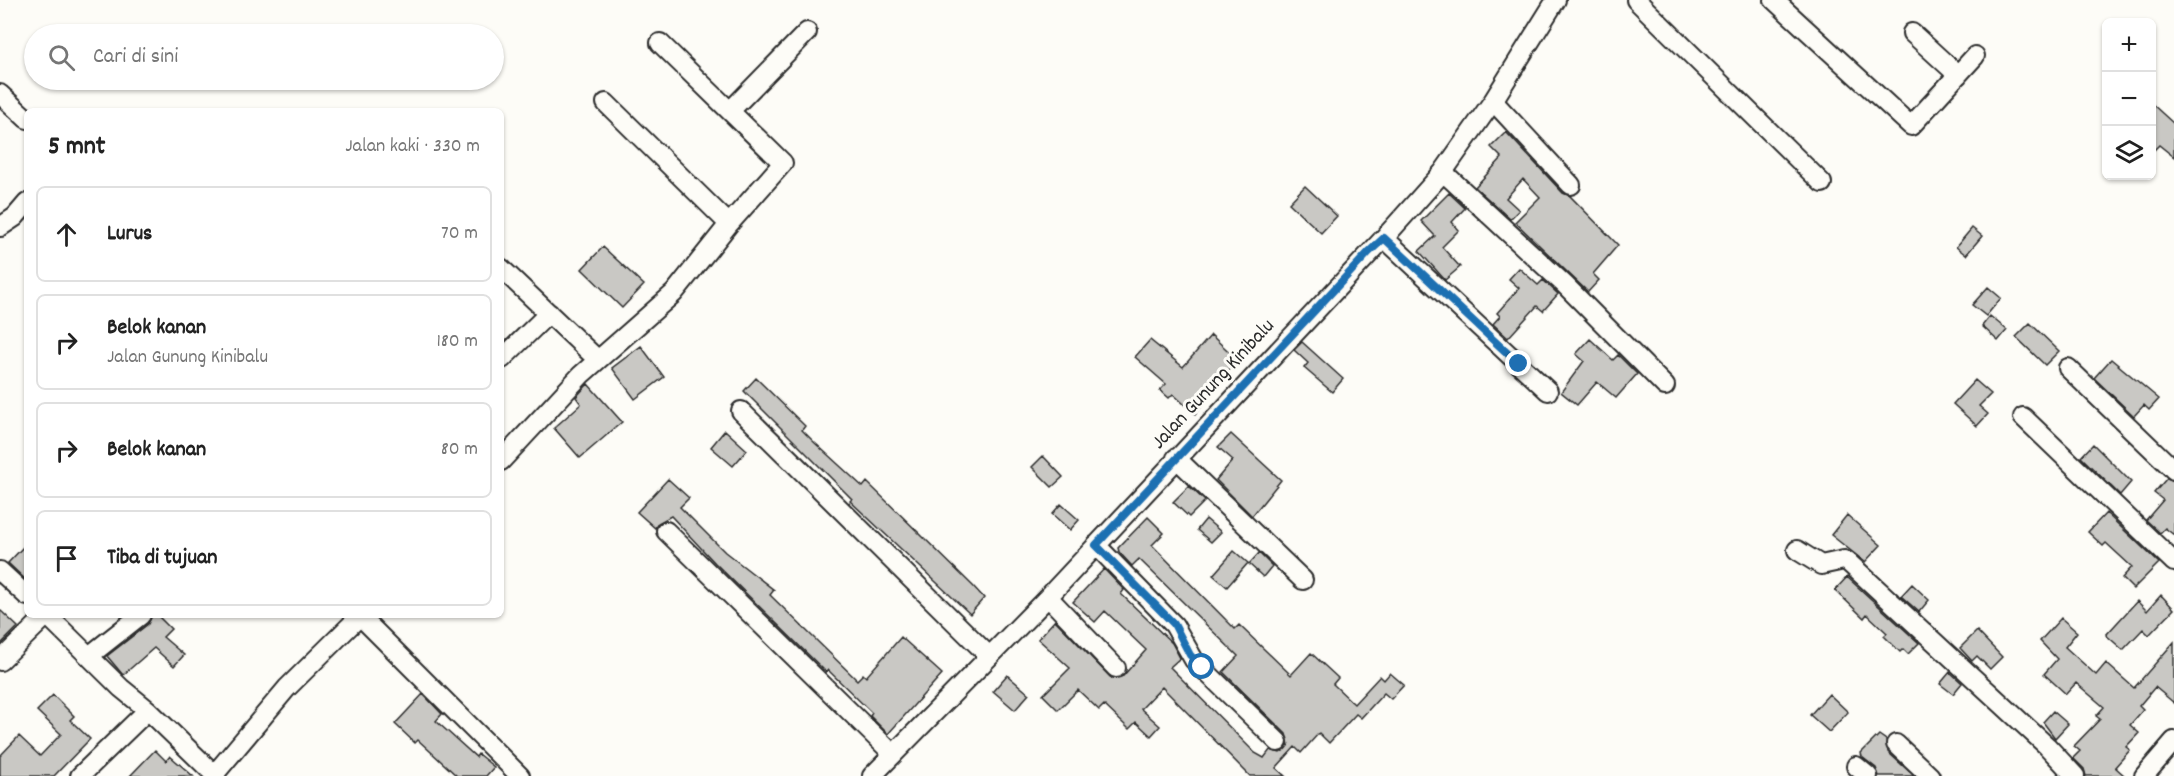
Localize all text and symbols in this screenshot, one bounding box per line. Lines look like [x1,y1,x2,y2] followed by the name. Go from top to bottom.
[2102,18,2156,180] map controls
[2102,18,2156,72] button: +
[24,24,504,90] search box
[45,41,78,74] icon: search
[93,42,178,73] text: Cari di sini
[2102,72,2156,126] button: −
[2102,126,2156,180] button: layers
[48,129,105,166] text: 5 mnt
[345,133,480,161] text: Jalan kaki · 330 m
[50,218,83,251] icon: ahead
[107,219,152,250] text: Lurus
[441,220,478,248] text: 70 m
[107,313,206,344] text: Belok kanan
[1145,313,1283,457] street label: Jalan Gunung Kinibalu
[50,326,83,359] icon: right
[436,328,478,356] text: 180 m
[107,344,268,372] text: Jalan Gunung Kinibalu
[1505,350,1531,376] route end
[50,434,83,467] icon: right
[107,435,206,466] text: Belok kanan
[441,436,478,464] text: 80 m
[50,542,83,575] icon: arrive
[107,543,217,574] text: Tiba di tujuan
[1188,653,1214,679] route start

